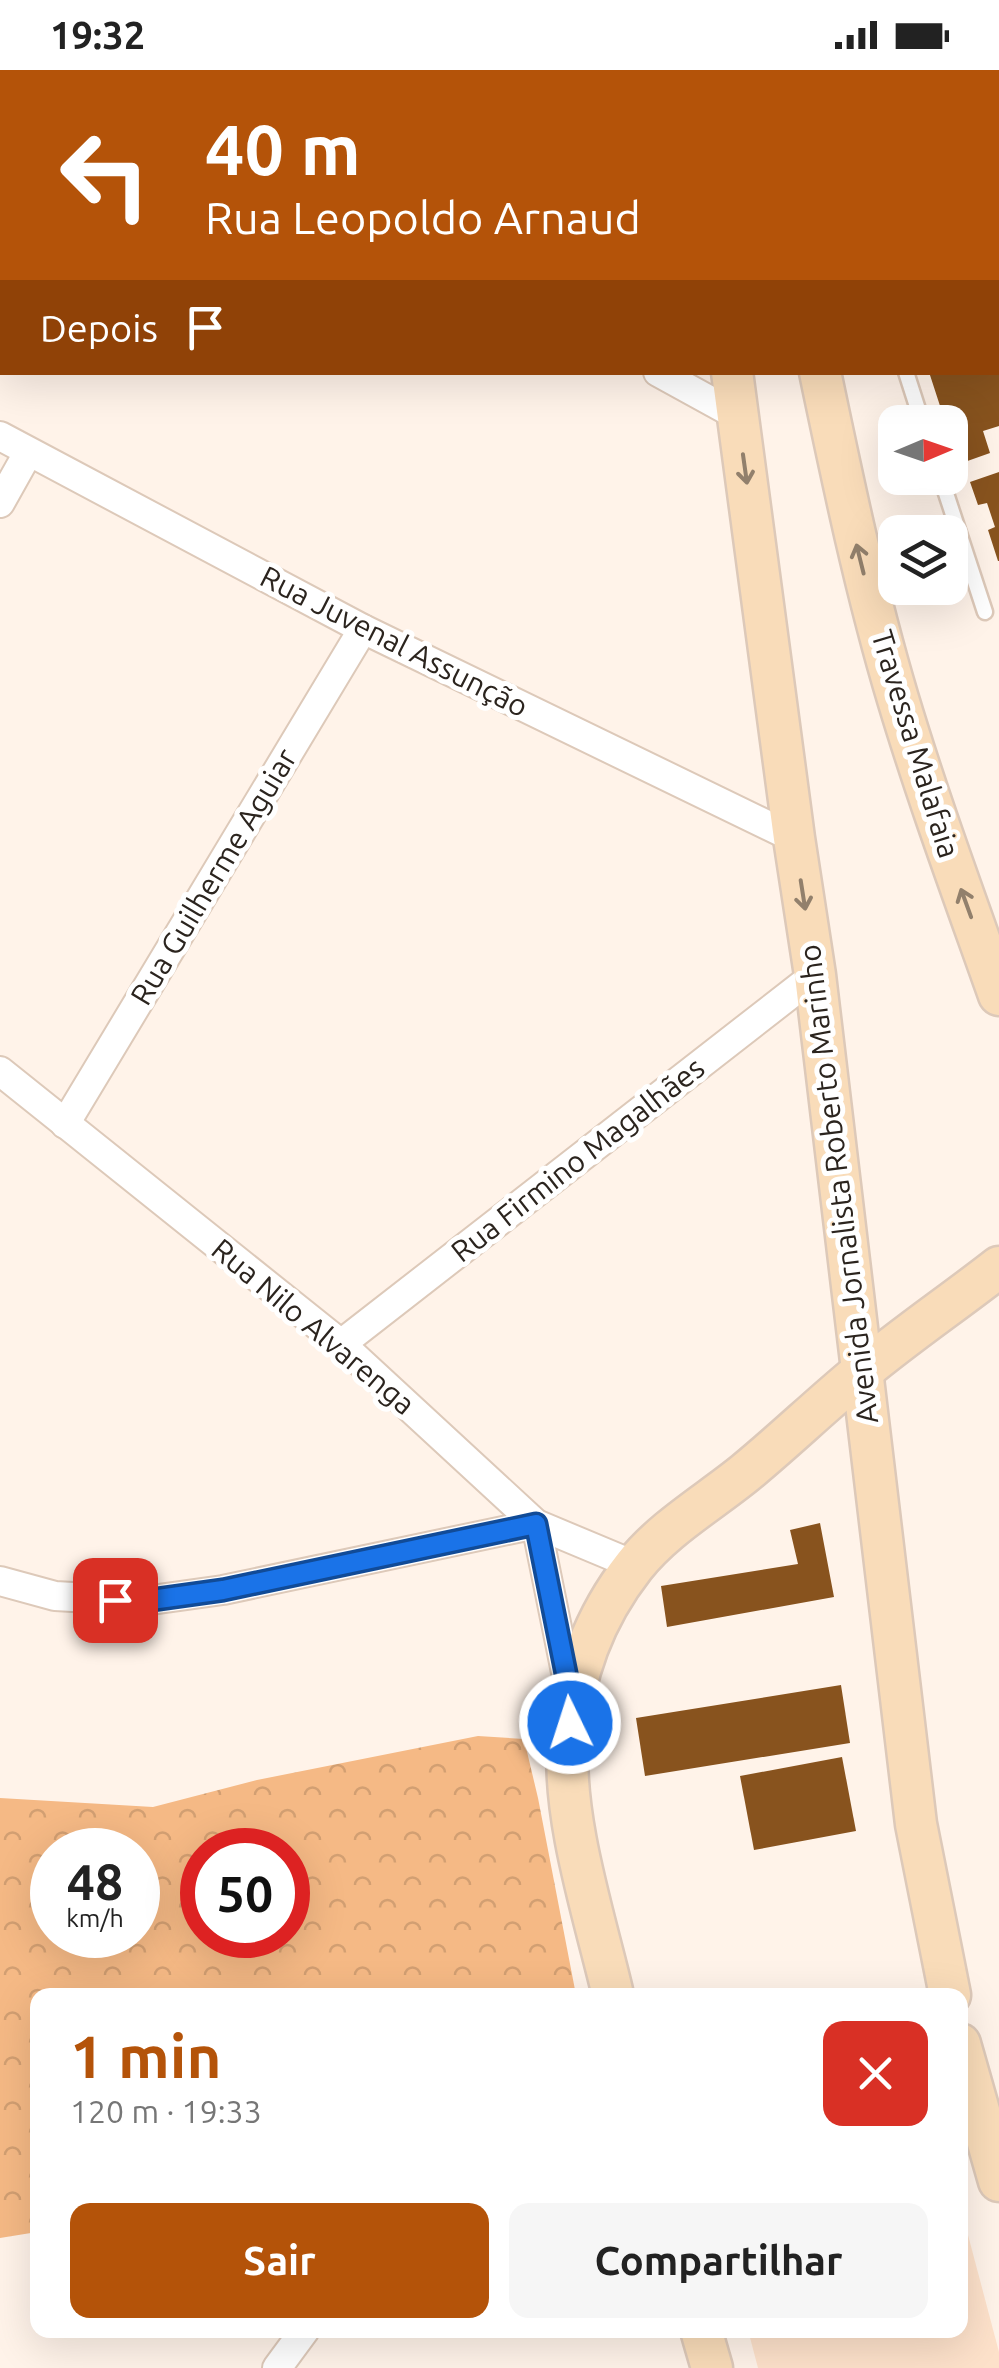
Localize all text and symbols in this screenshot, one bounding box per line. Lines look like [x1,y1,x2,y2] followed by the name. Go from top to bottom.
[50,14,145,56] text: 19:32
[40,110,170,240] icon: left
[205,110,361,188] text: 40 m
[205,192,641,243] text: Rua Leopoldo Arnaud
[178,300,233,355] icon: arrive
[40,307,158,349] text: Depois
[878,405,968,495] north arrow
[878,405,968,605] map controls
[736,452,755,485] one-way arrow
[878,515,968,605] button: layers
[850,544,869,575] one-way arrow
[255,559,534,723] street label: Rua Juvenal Assunção
[865,626,967,862] street label: Travessa Malafaia
[123,742,303,1011] street label: Rua Guilherme Aguiar
[794,879,812,911] one-way arrow
[956,888,974,919] one-way arrow
[792,942,884,1426] street label: Avenida Jornalista Roberto Marinho
[444,1050,711,1268] street label: Rua Firmino Magalhães
[205,1232,422,1421] street label: Rua Nilo Alvarenga
[73,1558,158,1643] pin
[88,1573,143,1628] icon: arrive
[518,1671,622,1775] position arrow
[180,1828,310,1958] speed limit sign: 50
[67,1853,123,1909] text: 48
[66,1904,124,1932] text: km/h
[823,2021,928,2126] button: close
[70,2022,222,2089] text: 1 min
[70,2093,262,2129] text: 120 m · 19:33
[70,2203,489,2318] button: Sair
[509,2203,928,2318] button: Compartilhar

